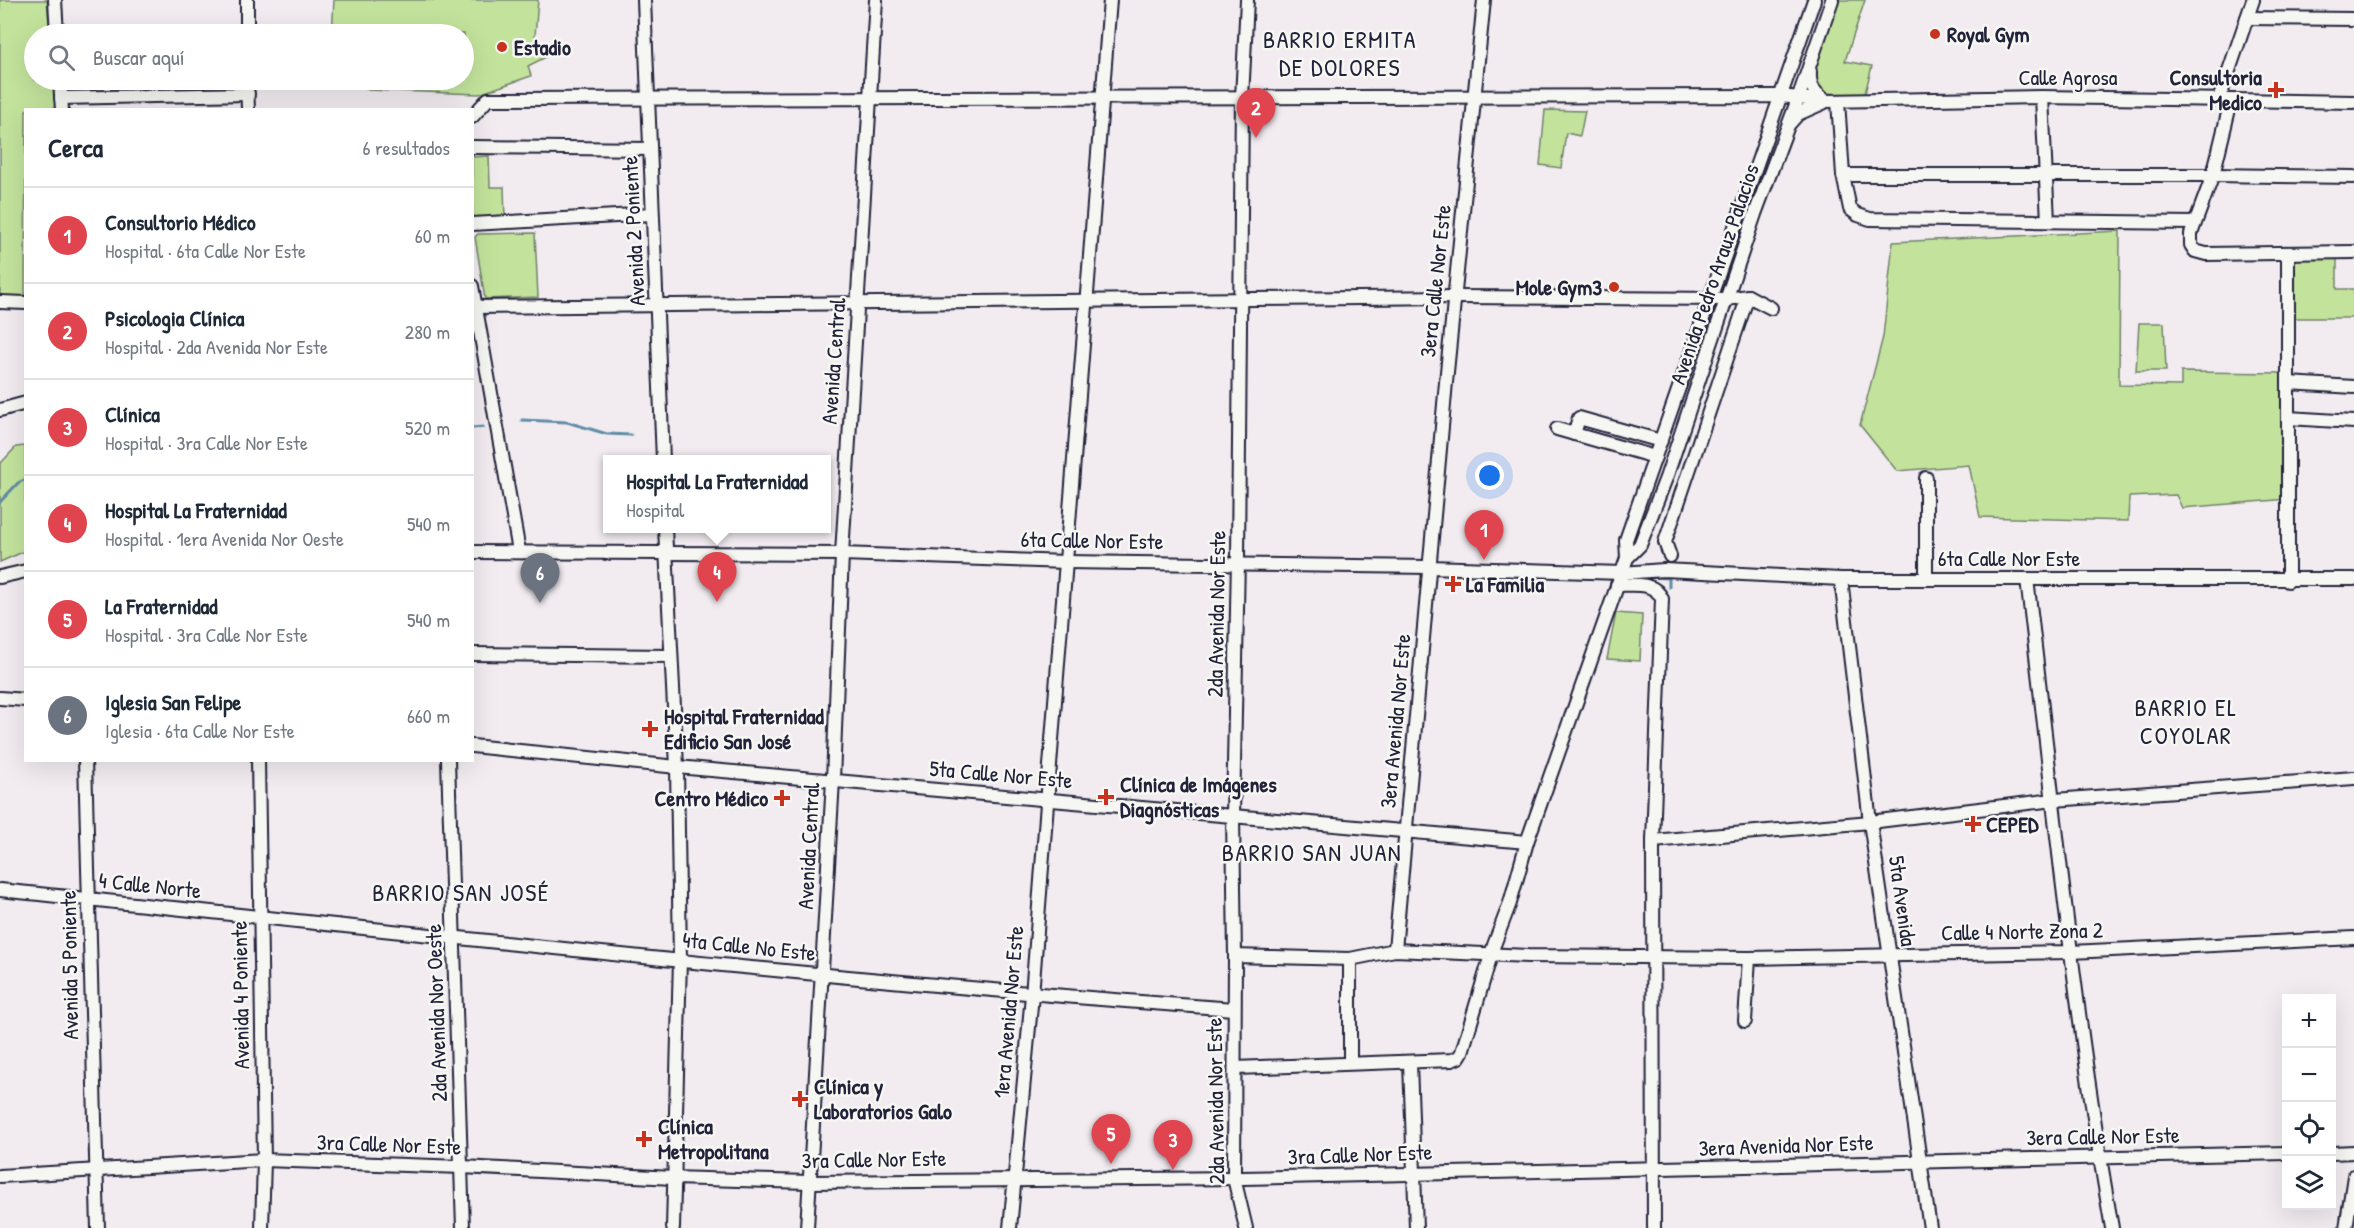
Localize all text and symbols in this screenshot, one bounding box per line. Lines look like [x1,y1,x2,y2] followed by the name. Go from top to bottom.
[1947,19,2030,50] place label: Royal Gym
[1263,23,1417,83] district label: BARRIO ERMITA DE DOLORES
[24,24,474,90] search box
[1928,27,1942,41] marker: Royal Gym
[514,32,571,62] place label: Estadio
[495,40,509,54] marker: Estadio
[45,41,78,74] icon: search
[93,42,185,72] text: Buscar aquí
[2019,62,2118,92] street label: Calle Agrosa
[2170,62,2262,117] place label: Consultoria Medico
[2267,81,2285,99] marker: Consultoria Medico
[1236,88,1276,138] pin: 2
[48,130,103,165] text: Cerca
[362,134,450,161] text: 6 resultados
[614,155,652,307] street label: Avenida 2 Poniente
[1662,160,1766,388] street label: Avenida Pedro Arauz Palacios
[1412,203,1458,359] street label: 3era Calle Nor Este
[105,207,256,237] text: Consultorio Médico
[64,222,71,249] text: 1
[415,222,450,249] text: 60 m
[105,237,306,264] text: Hospital · 6ta Calle Nor Este
[1516,272,1602,303] place label: Mole Gym3
[1607,280,1621,294] marker: Mole Gym3
[814,297,852,425] street label: Avenida Central
[105,303,244,333] text: Psicologia Clínica
[63,318,72,345] text: 2
[405,318,450,345] text: 280 m
[105,333,328,360] text: Hospital · 2da Avenida Nor Este
[105,399,160,429] text: Clínica
[63,414,72,441] text: 3
[405,414,450,441] text: 520 m
[105,429,308,456] text: Hospital · 3ra Calle Nor Este
[603,455,831,533] popup
[1475,461,1504,490] your location
[626,466,808,496] text: Hospital La Fraternidad
[105,495,287,525] text: Hospital La Fraternidad
[626,496,684,523] text: Hospital
[64,510,71,537] text: 4
[407,510,450,537] text: 540 m
[1464,510,1504,560] pin: 1
[1020,524,1164,556] street label: 6ta Calle Nor Este
[105,525,344,552] text: Hospital · 1era Avenida Nor Oeste
[1200,530,1232,698] street label: 2da Avenida Nor Este
[1938,543,2081,573] street label: 6ta Calle Nor Este
[698,552,736,602] pin: 4
[520,554,560,603] pin: 6
[1466,569,1544,599] place label: La Familia
[1444,575,1462,593] marker: La Familia
[105,591,218,621] text: La Fraternidad
[63,606,72,633] text: 5
[407,606,450,633] text: 540 m
[105,621,308,648] text: Hospital · 3ra Calle Nor Este
[1372,632,1418,809] street label: 3era Avenida Nor Este
[105,687,241,717] text: Iglesia San Felipe
[2134,691,2238,751] district label: BARRIO EL COYOLAR
[664,701,824,756] place label: Hospital Fraternidad Edificio San José
[64,702,71,729] text: 6
[407,702,450,729] text: 660 m
[105,717,295,744] text: Iglesia · 6ta Calle Nor Este
[641,720,659,738] marker: Hospital Fraternidad Edificio San José
[928,753,1074,795] street label: 5ta Calle Nor Este
[1120,769,1277,825] place label: Clínica de Imágenes Diagnósticas
[790,782,826,910] street label: Avenida Central
[655,783,768,813] place label: Centro Médico
[1097,788,1115,806] marker: Clínica de Imágenes Diagnósticas
[773,789,791,807] marker: Centro Médico
[1986,809,2039,839] place label: CEPED
[1964,815,1982,833] marker: CEPED
[1222,836,1402,868] district label: BARRIO SAN JUAN
[1882,854,1924,948] street label: 5ta Avenida
[97,865,203,905] street label: 4 Calle Norte
[372,876,550,908] district label: BARRIO SAN JOSÉ
[53,890,85,1040] street label: Avenida 5 Poniente
[1941,915,2104,947] street label: Calle 4 Norte Zona 2
[224,920,256,1069] street label: Avenida 4 Poniente
[418,923,454,1102] street label: 2da Avenida Nor Oeste
[681,924,817,968] street label: 4ta Calle No Este
[986,924,1031,1099] street label: 1era Avenida Nor Este
[2282,994,2336,1210] map controls
[2282,994,2336,1048] button: +
[1199,1017,1231,1185] street label: 2da Avenida Nor Este
[2282,1048,2336,1102] button: −
[814,1071,952,1126] place label: Clínica y Laboratorios Galo
[791,1090,809,1108] marker: Clínica y Laboratorios Galo
[2282,1102,2336,1156] button: locate
[658,1111,769,1167] place label: Clínica Metropolitana
[1092,1114,1130,1164] pin: 5
[1154,1120,1192,1170] pin: 3
[2026,1120,2180,1152] street label: 3era Calle Nor Este
[316,1126,462,1162] street label: 3ra Calle Nor Este
[1698,1127,1874,1163] street label: 3era Avenida Nor Este
[635,1130,653,1148] marker: Clínica Metropolitana
[1287,1136,1433,1172] street label: 3ra Calle Nor Este
[801,1143,947,1175] street label: 3ra Calle Nor Este
[2282,1156,2336,1210] button: layers

